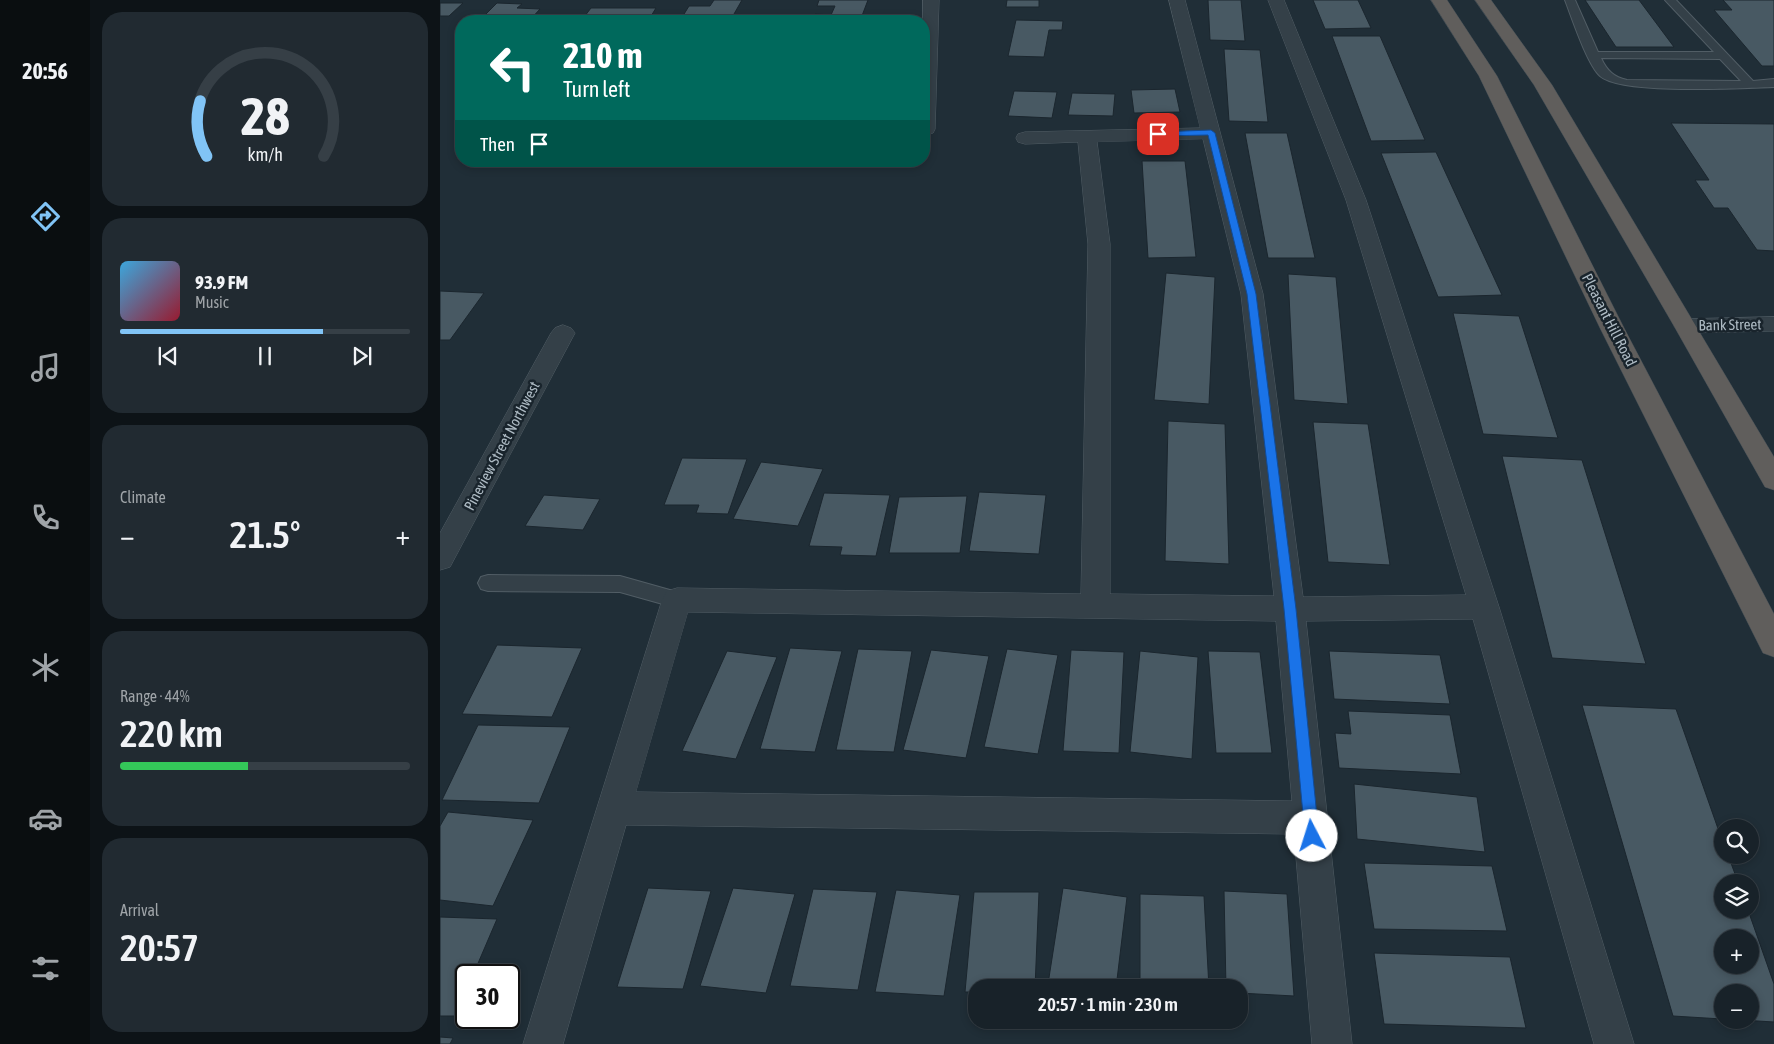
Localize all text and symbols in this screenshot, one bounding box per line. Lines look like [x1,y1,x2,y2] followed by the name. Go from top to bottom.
[480,35,545,100] icon: left
[563,35,642,75] text: 210 m
[22,58,68,84] text: 20:56
[563,76,630,102] text: Turn left
[241,86,289,146] text: 28
[1137,113,1179,155] pin
[1144,120,1172,148] icon: arrive
[525,130,553,158] icon: arrive
[480,133,515,155] text: Then
[247,144,283,165] text: km/h
[28,199,63,234] icon: directions
[195,271,248,293] text: 93.9 FM
[1579,271,1640,369] street label: Pleasant Hill Road
[195,293,229,311] text: Music
[1698,315,1762,334] street label: Bank Street
[154,342,182,370] icon: previous
[251,342,279,370] icon: pause
[348,342,376,370] icon: next
[28,350,63,385] icon: music
[460,378,543,513] street label: Pineview Street Northwest
[120,488,166,506] text: Climate
[28,500,63,535] icon: phone
[230,513,300,556] text: 21.5°
[120,519,135,551] text: −
[395,519,410,551] text: +
[28,650,63,685] icon: climate
[120,687,190,705] text: Range · 44%
[120,712,223,755] text: 220 km
[28,801,63,836] icon: car
[1285,809,1337,861] position arrow
[1714,819,1759,1029] map controls
[1714,819,1759,864] button: search
[1714,874,1759,919] button: layers
[120,901,159,919] text: Arrival
[120,926,199,969] text: 20:57
[1714,929,1759,974] button: +
[28,951,63,986] icon: filters
[455,964,520,1029] speed limit sign: 30
[1714,984,1759,1029] button: −
[1038,993,1178,1015] text: 20:57 · 1 min · 230 m

